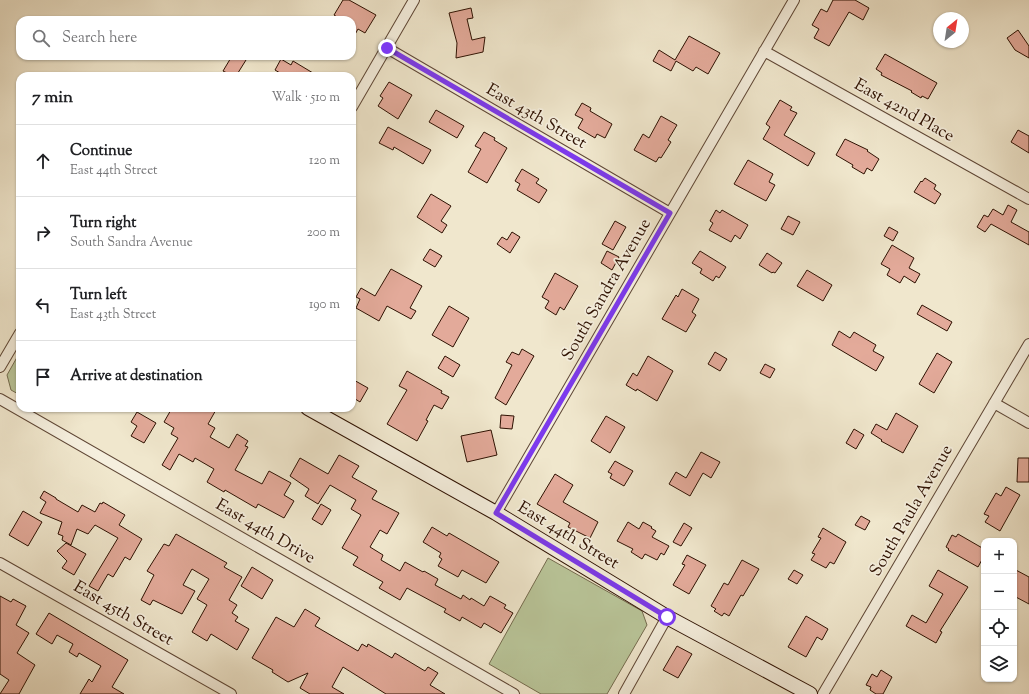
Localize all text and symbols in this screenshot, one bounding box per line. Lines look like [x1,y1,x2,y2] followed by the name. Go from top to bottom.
[933,12,969,48] north arrow
[16,16,356,60] search box
[30,27,52,49] icon: search
[62,28,137,49] text: Search here
[378,39,396,57] route end
[849,74,959,149] street label: East 42nd Place
[481,78,591,156] street label: East 43th Street
[32,86,73,110] text: 7 min
[272,89,340,107] text: Walk · 510 m
[70,141,132,162] text: Continue
[32,150,54,172] icon: ahead
[309,152,340,170] text: 120 m
[70,162,158,180] text: East 44th Street
[70,213,136,234] text: Turn right
[556,214,658,366] street label: South Sandra Avenue
[32,222,54,244] icon: right
[307,224,340,242] text: 200 m
[70,234,193,252] text: South Sandra Avenue
[70,285,127,306] text: Turn left
[32,294,54,316] icon: left
[309,296,340,314] text: 190 m
[70,306,156,324] text: East 43th Street
[32,366,54,388] icon: arrive
[70,366,203,387] text: Arrive at destination
[865,441,960,581] street label: South Paula Avenue
[211,494,319,570] street label: East 44th Drive
[513,496,623,576] street label: East 44th Street
[981,538,1017,682] map controls
[981,538,1017,574] button: +
[981,574,1017,610] button: −
[69,576,178,652] street label: East 45th Street
[658,608,676,626] route start
[981,610,1017,646] button: locate
[981,646,1017,682] button: layers

